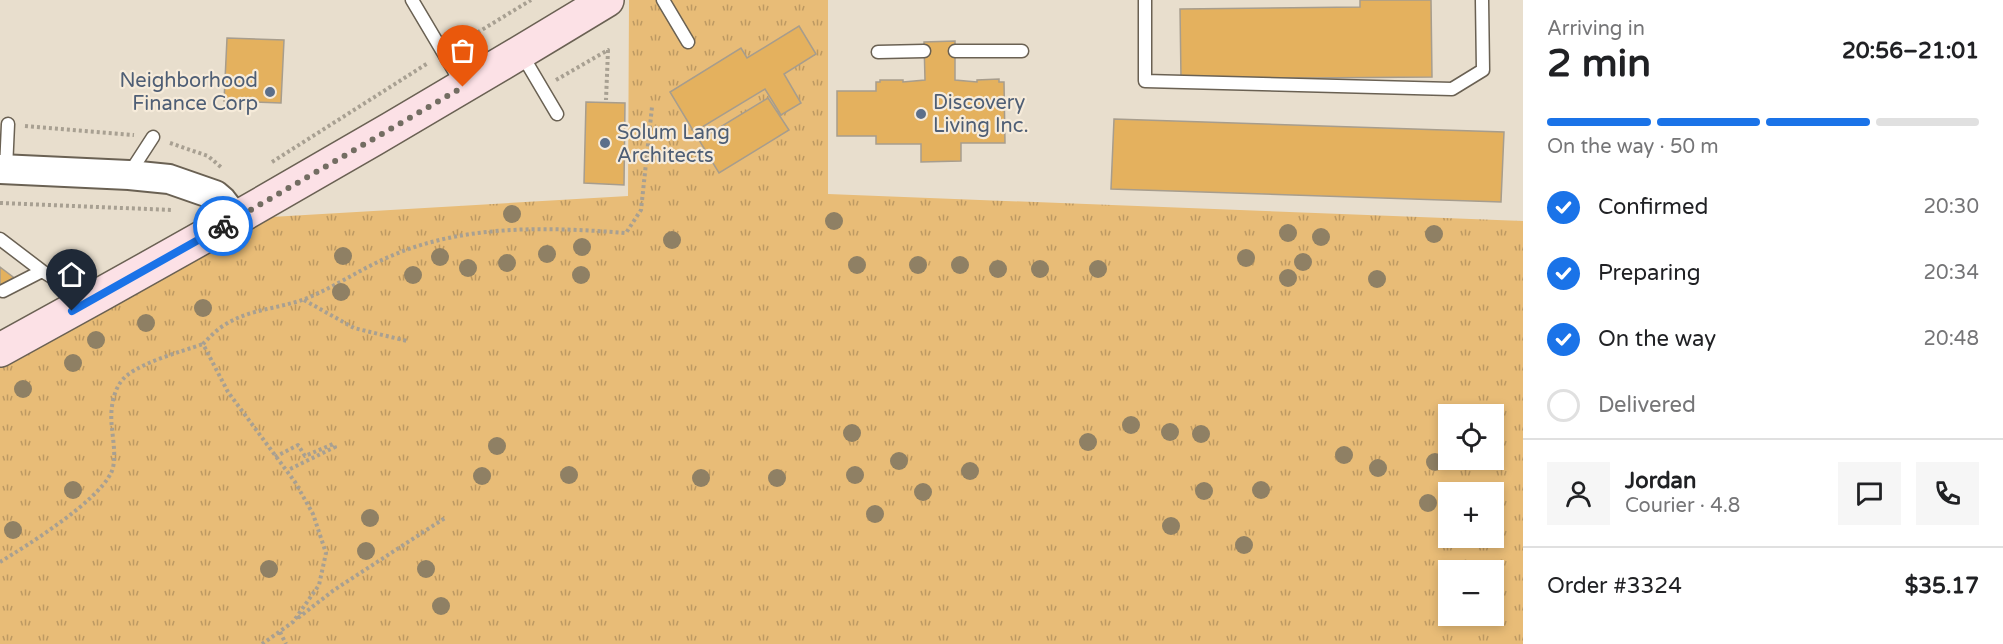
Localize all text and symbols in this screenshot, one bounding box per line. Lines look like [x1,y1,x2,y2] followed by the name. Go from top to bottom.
[1547,17,1645,41] text: Arriving in
[437,25,488,87] pin
[446,34,479,67] icon: bag
[1842,38,1979,64] text: 20:56–21:01
[1547,40,1651,87] text: 2 min
[120,69,258,116] place label: Neighborhood Finance Corp
[263,85,277,99] marker: Neighborhood Finance Corp
[933,91,1029,138] place label: Discovery Living Inc.
[914,107,928,121] marker: Discovery Living Inc.
[617,121,730,168] place label: Solum Lang Architects
[1547,135,1719,159] text: On the way · 50 m
[598,136,612,150] marker: Solum Lang Architects
[1547,191,1580,224] icon: check
[1598,194,1708,220] text: Confirmed
[1924,195,1979,219] text: 20:30
[193,196,253,256] courier
[207,210,240,243] icon: bike
[46,249,97,311] pin
[1547,257,1580,290] icon: check
[55,258,88,291] icon: home
[1598,260,1701,286] text: Preparing
[1924,261,1979,285] text: 20:34
[1547,323,1580,356] icon: check
[1598,326,1716,352] text: On the way
[1924,327,1979,351] text: 20:48
[1598,392,1696,418] text: Delivered
[1438,404,1504,626] map controls
[1438,404,1504,470] button: locate
[1547,462,1610,525] button: person
[1838,462,1901,525] button: chat
[1916,462,1979,525] button: phone
[1625,468,1696,494] text: Jordan
[1438,482,1504,548] button: +
[1625,494,1740,518] text: Courier · 4.8
[1438,560,1504,626] button: −
[1547,573,1682,599] text: Order #3324
[1905,573,1979,599] text: $35.17

